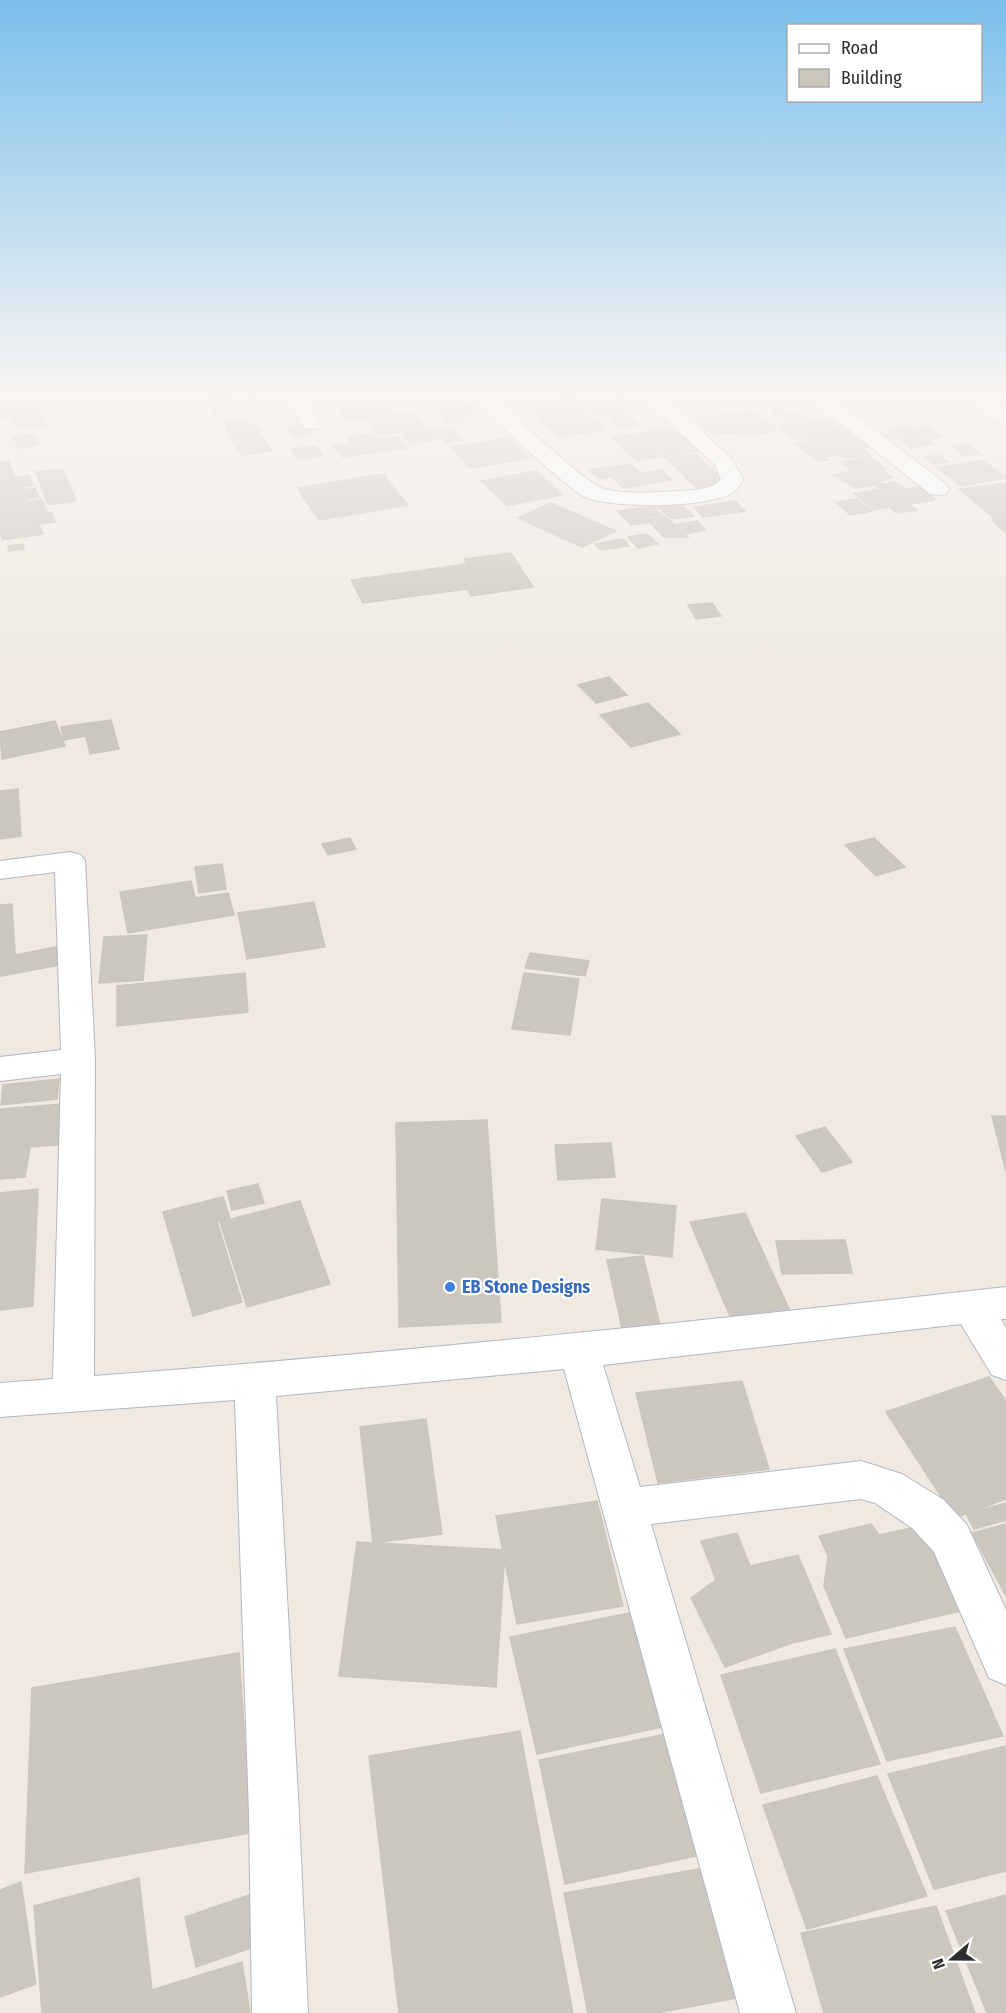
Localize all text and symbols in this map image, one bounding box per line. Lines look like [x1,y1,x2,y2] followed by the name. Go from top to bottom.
[787,24,982,102] legend
[841,37,878,59] text: Road
[841,67,902,89] text: Building
[462,1276,590,1298] place label: EB Stone Designs
[443,1280,457,1294] marker: EB Stone Designs
[922,1929,982,1989] north arrow
[928,1956,949,1972] text: N

